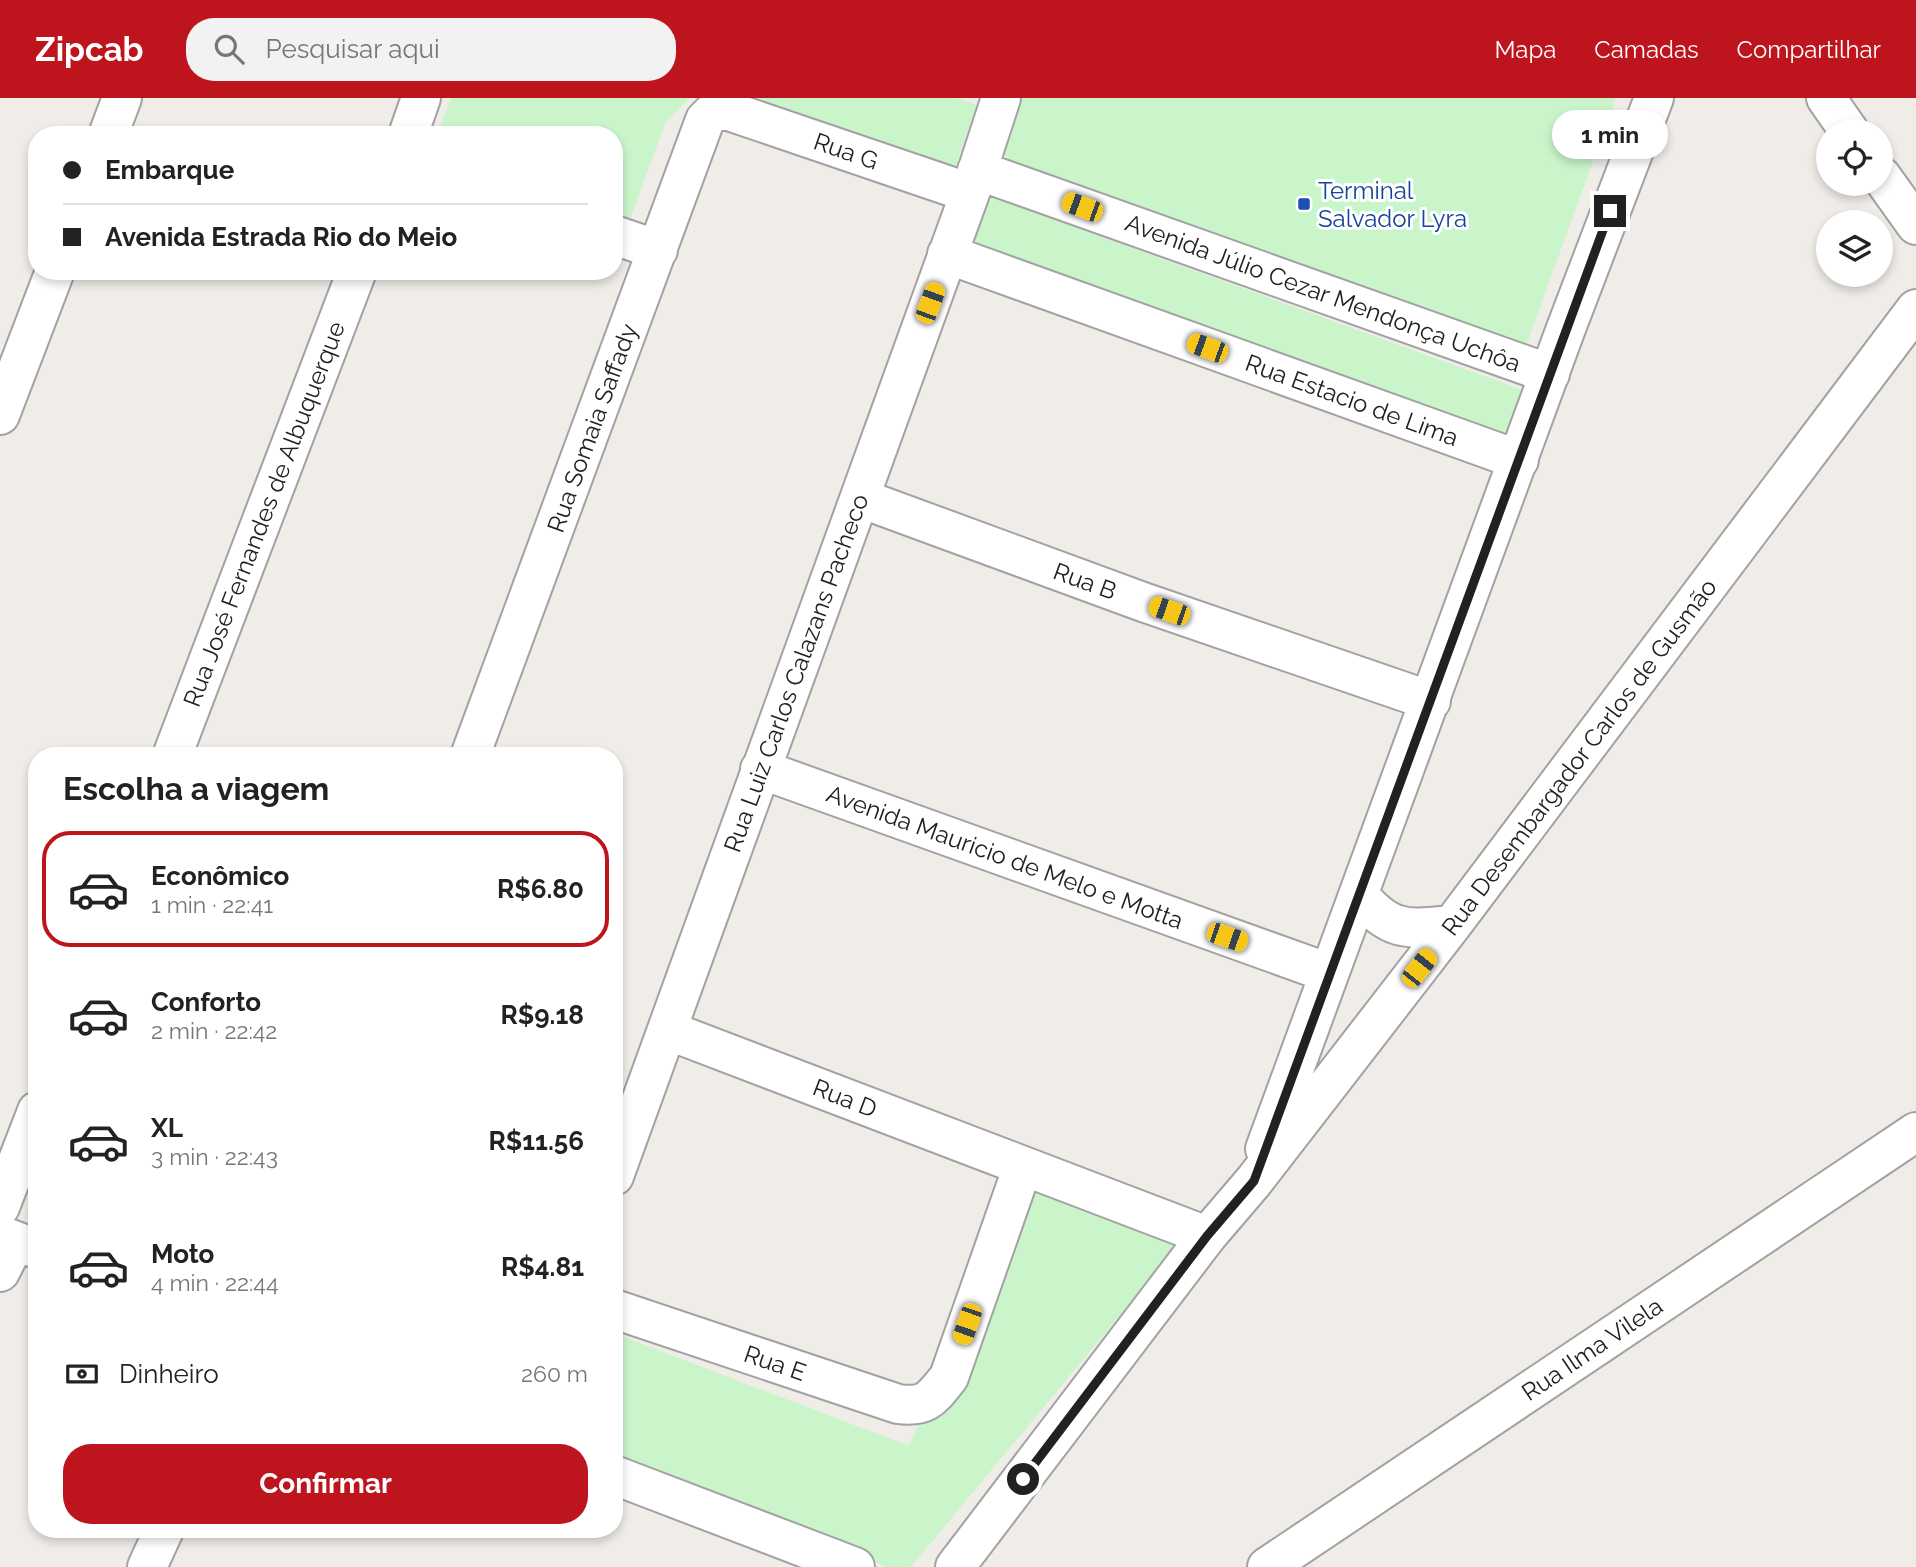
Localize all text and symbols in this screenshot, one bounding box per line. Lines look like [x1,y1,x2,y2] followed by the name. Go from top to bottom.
[186,18,676,81] search box
[35,30,144,69] text: Zipcab
[210,30,248,68] icon: search
[266,34,440,64] text: Pesquisar aqui
[1494,35,1556,64] text: Mapa
[1594,35,1699,64] text: Camadas
[1737,35,1881,64] text: Compartilhar
[1552,109,1668,158] callout: 1 min
[1816,119,1893,287] map controls
[1816,119,1893,196] button: locate
[1581,121,1639,148] text: 1 min
[810,127,882,175] street label: Rua G
[105,155,234,185] text: Embarque
[1318,176,1467,233] place label: Terminal Salvador Lyra
[1059,190,1106,224] car
[1594,195,1626,227] route end
[1296,196,1312,212] marker: Terminal Salvador Lyra
[1121,208,1525,378] street label: Avenida Júlio Cezar Mendonça Uchôa
[1816,210,1893,287] button: layers
[105,222,457,252] text: Avenida Estrada Rio do Meio
[913,280,948,326] car
[177,317,351,711] street label: Rua José Fernandes de Albuquerque
[541,320,643,536] street label: Rua Somaia Saffady
[1184,331,1231,365] car
[1242,348,1462,452] street label: Rua Estacio de Lima
[718,490,874,856] street label: Rua Luiz Carlos Calazans Pacheco
[1050,556,1120,606] street label: Rua B
[1435,573,1723,941] street label: Rua Desembargador Carlos de Gusmão
[1146,594,1193,628] car
[63,770,329,807] text: Escolha a viagem
[823,779,1187,935] street label: Avenida Mauricio de Melo e Motta
[67,858,130,921] icon: car
[151,861,289,891] text: Econômico
[497,874,584,904] text: R$6.80
[151,891,273,918] text: 1 min · 22:41
[1204,920,1251,954] car
[1398,945,1441,991] car
[67,984,130,1047] icon: car
[151,987,261,1017] text: Conforto
[501,1000,584,1030] text: R$9.18
[151,1017,277,1044] text: 2 min · 22:42
[809,1073,881,1123] street label: Rua D
[67,1110,130,1173] icon: car
[151,1113,183,1143] text: XL
[489,1126,584,1156] text: R$11.56
[151,1143,278,1170] text: 3 min · 22:43
[67,1236,130,1299] icon: car
[151,1239,214,1269] text: Moto
[501,1252,584,1282] text: R$4.81
[151,1269,278,1296] text: 4 min · 22:44
[1516,1291,1668,1407] street label: Rua Ilma Vilela
[951,1301,984,1347] car
[740,1339,810,1387] street label: Rua E
[63,1355,101,1393] icon: cash
[119,1359,219,1389] text: Dinheiro
[521,1360,588,1387] text: 260 m
[63,1444,588,1524] button: Confirmar
[1007,1463,1039,1495] route start

